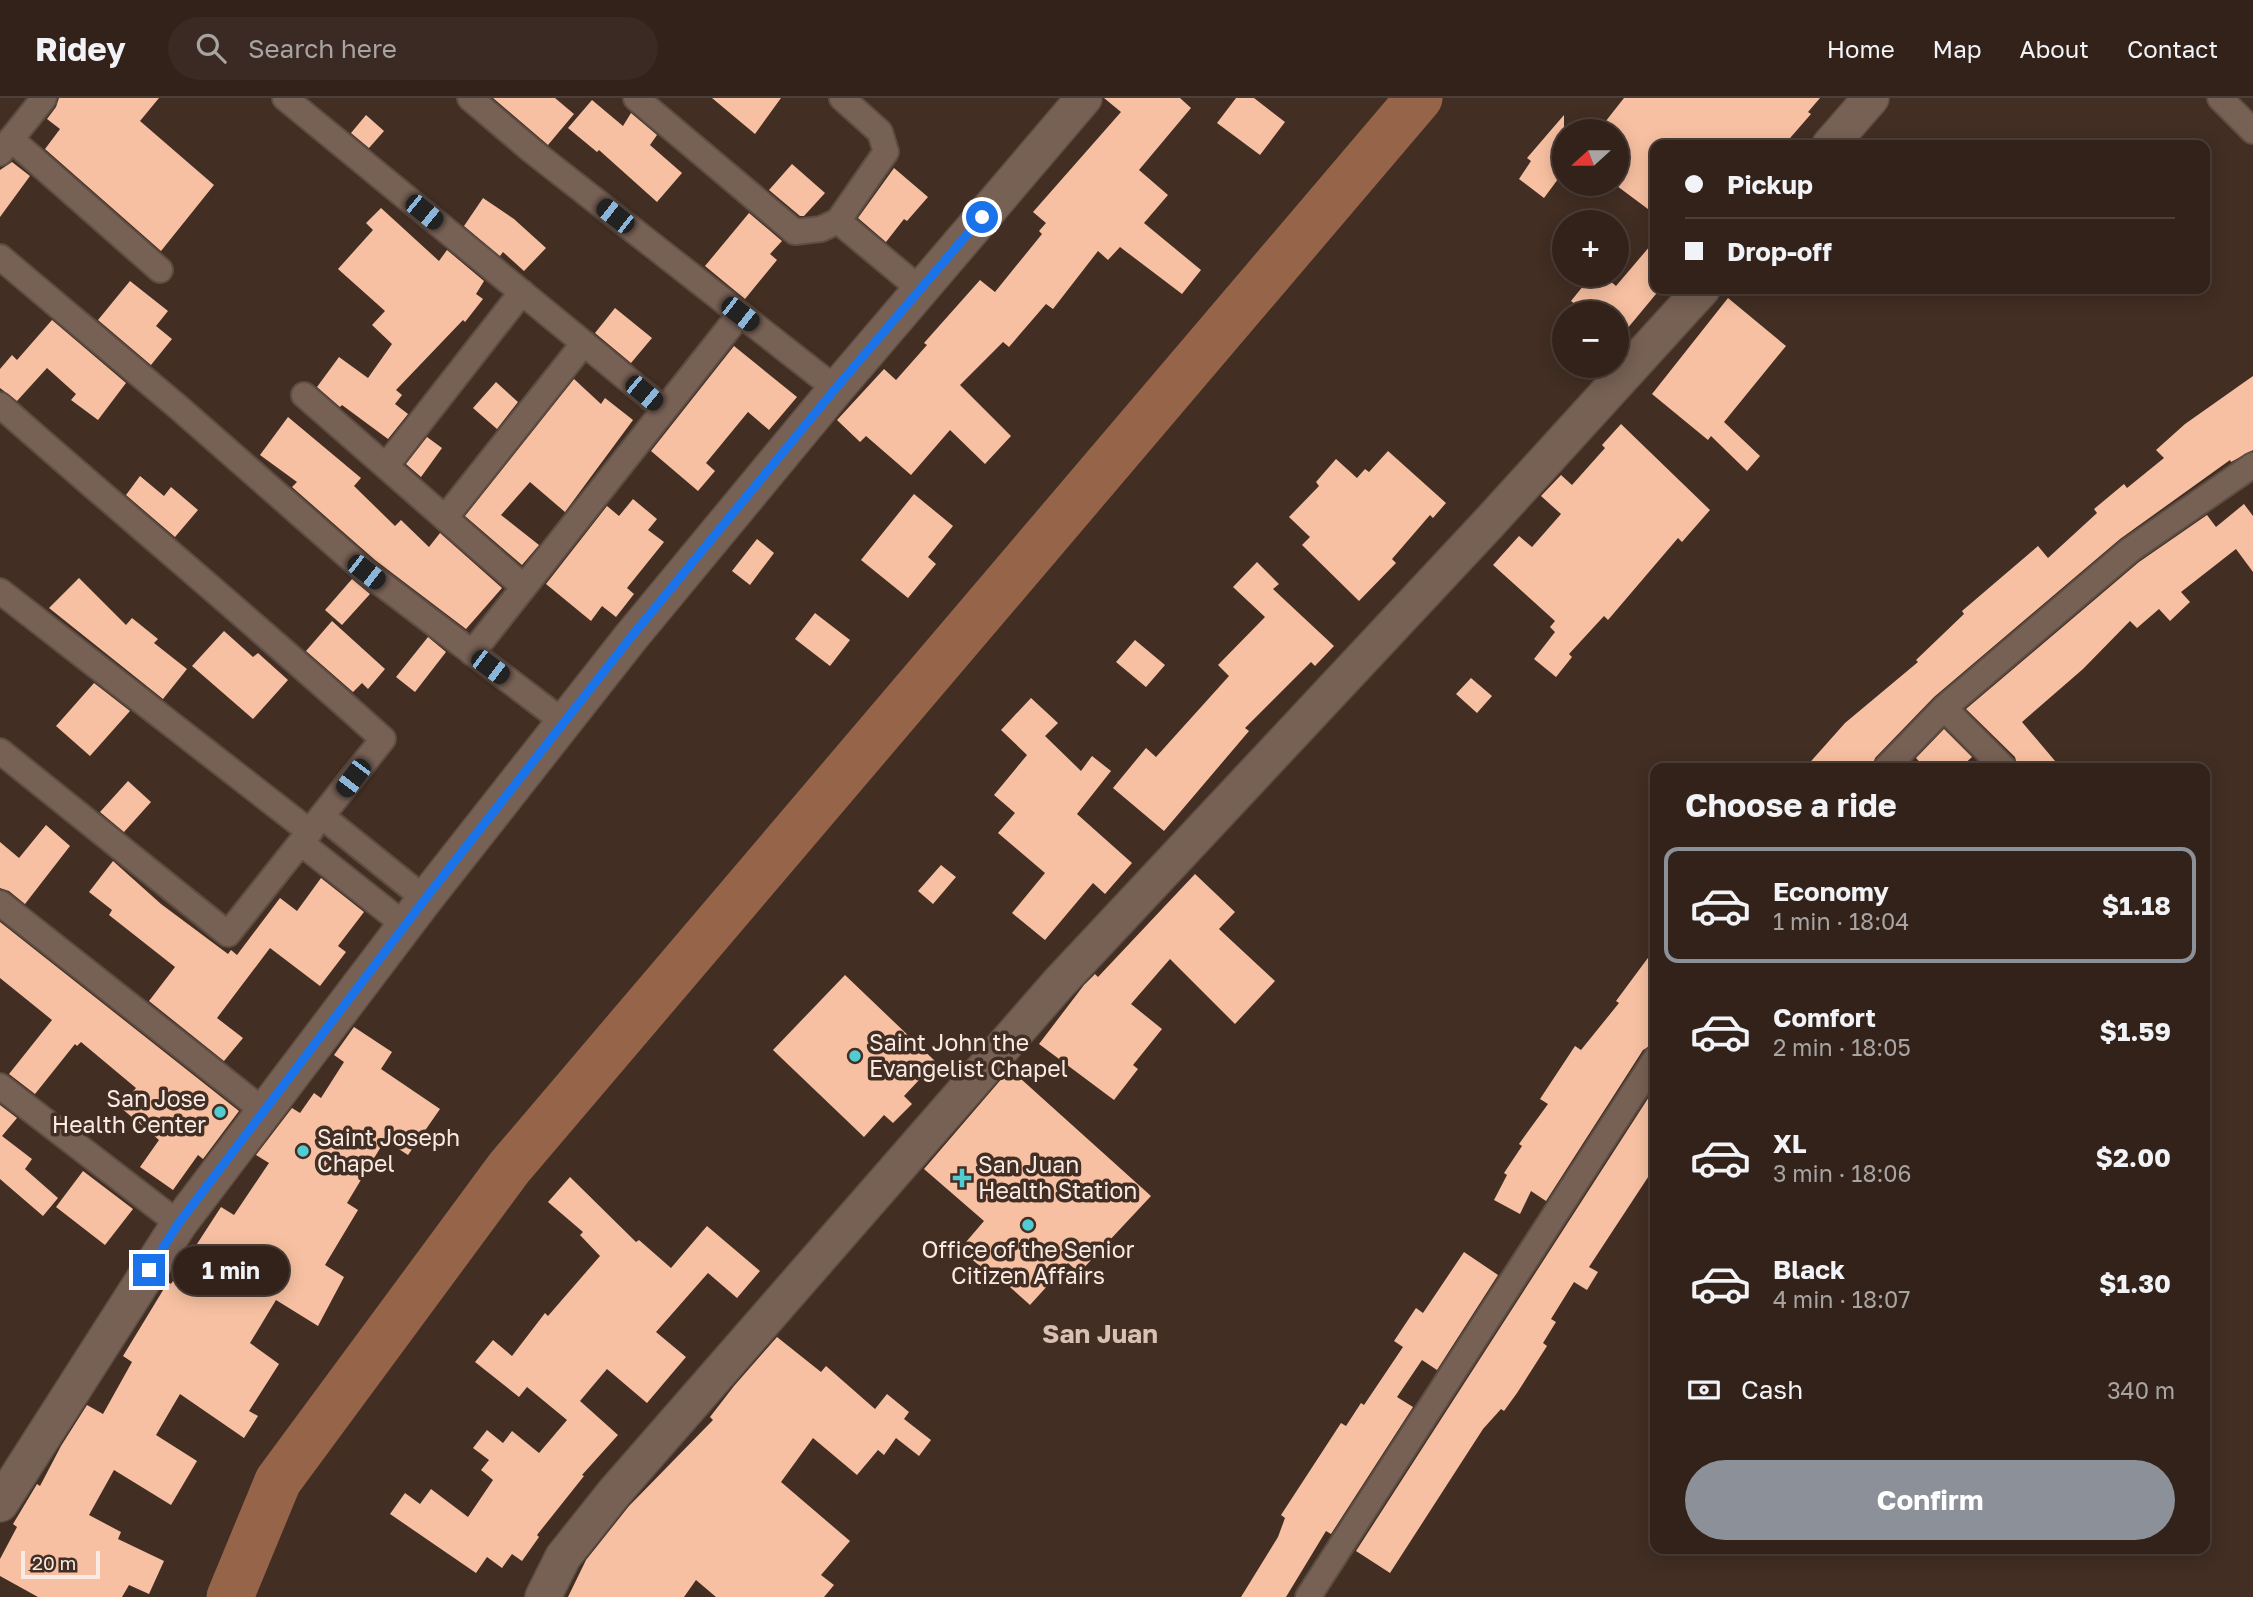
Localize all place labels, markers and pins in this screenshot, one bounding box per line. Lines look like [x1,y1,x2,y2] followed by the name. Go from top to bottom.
[869,1028,1068,1082] place label: Saint John the Evangelist Chapel
[847,1048,863,1064] marker: Saint John the Evangelist Chapel
[52,1084,206,1138] place label: San Jose Health Center
[212,1104,228,1120] marker: San Jose Health Center
[317,1123,460,1177] place label: Saint Joseph Chapel
[295,1143,311,1159] marker: Saint Joseph Chapel
[978,1150,1137,1204] place label: San Juan Health Station
[952,1168,972,1188] marker: San Juan Health Station
[1020,1217,1036,1233] marker: Office of the Senior Citizen Affairs
[921,1235,1135,1289] place label: Office of the Senior Citizen Affairs

